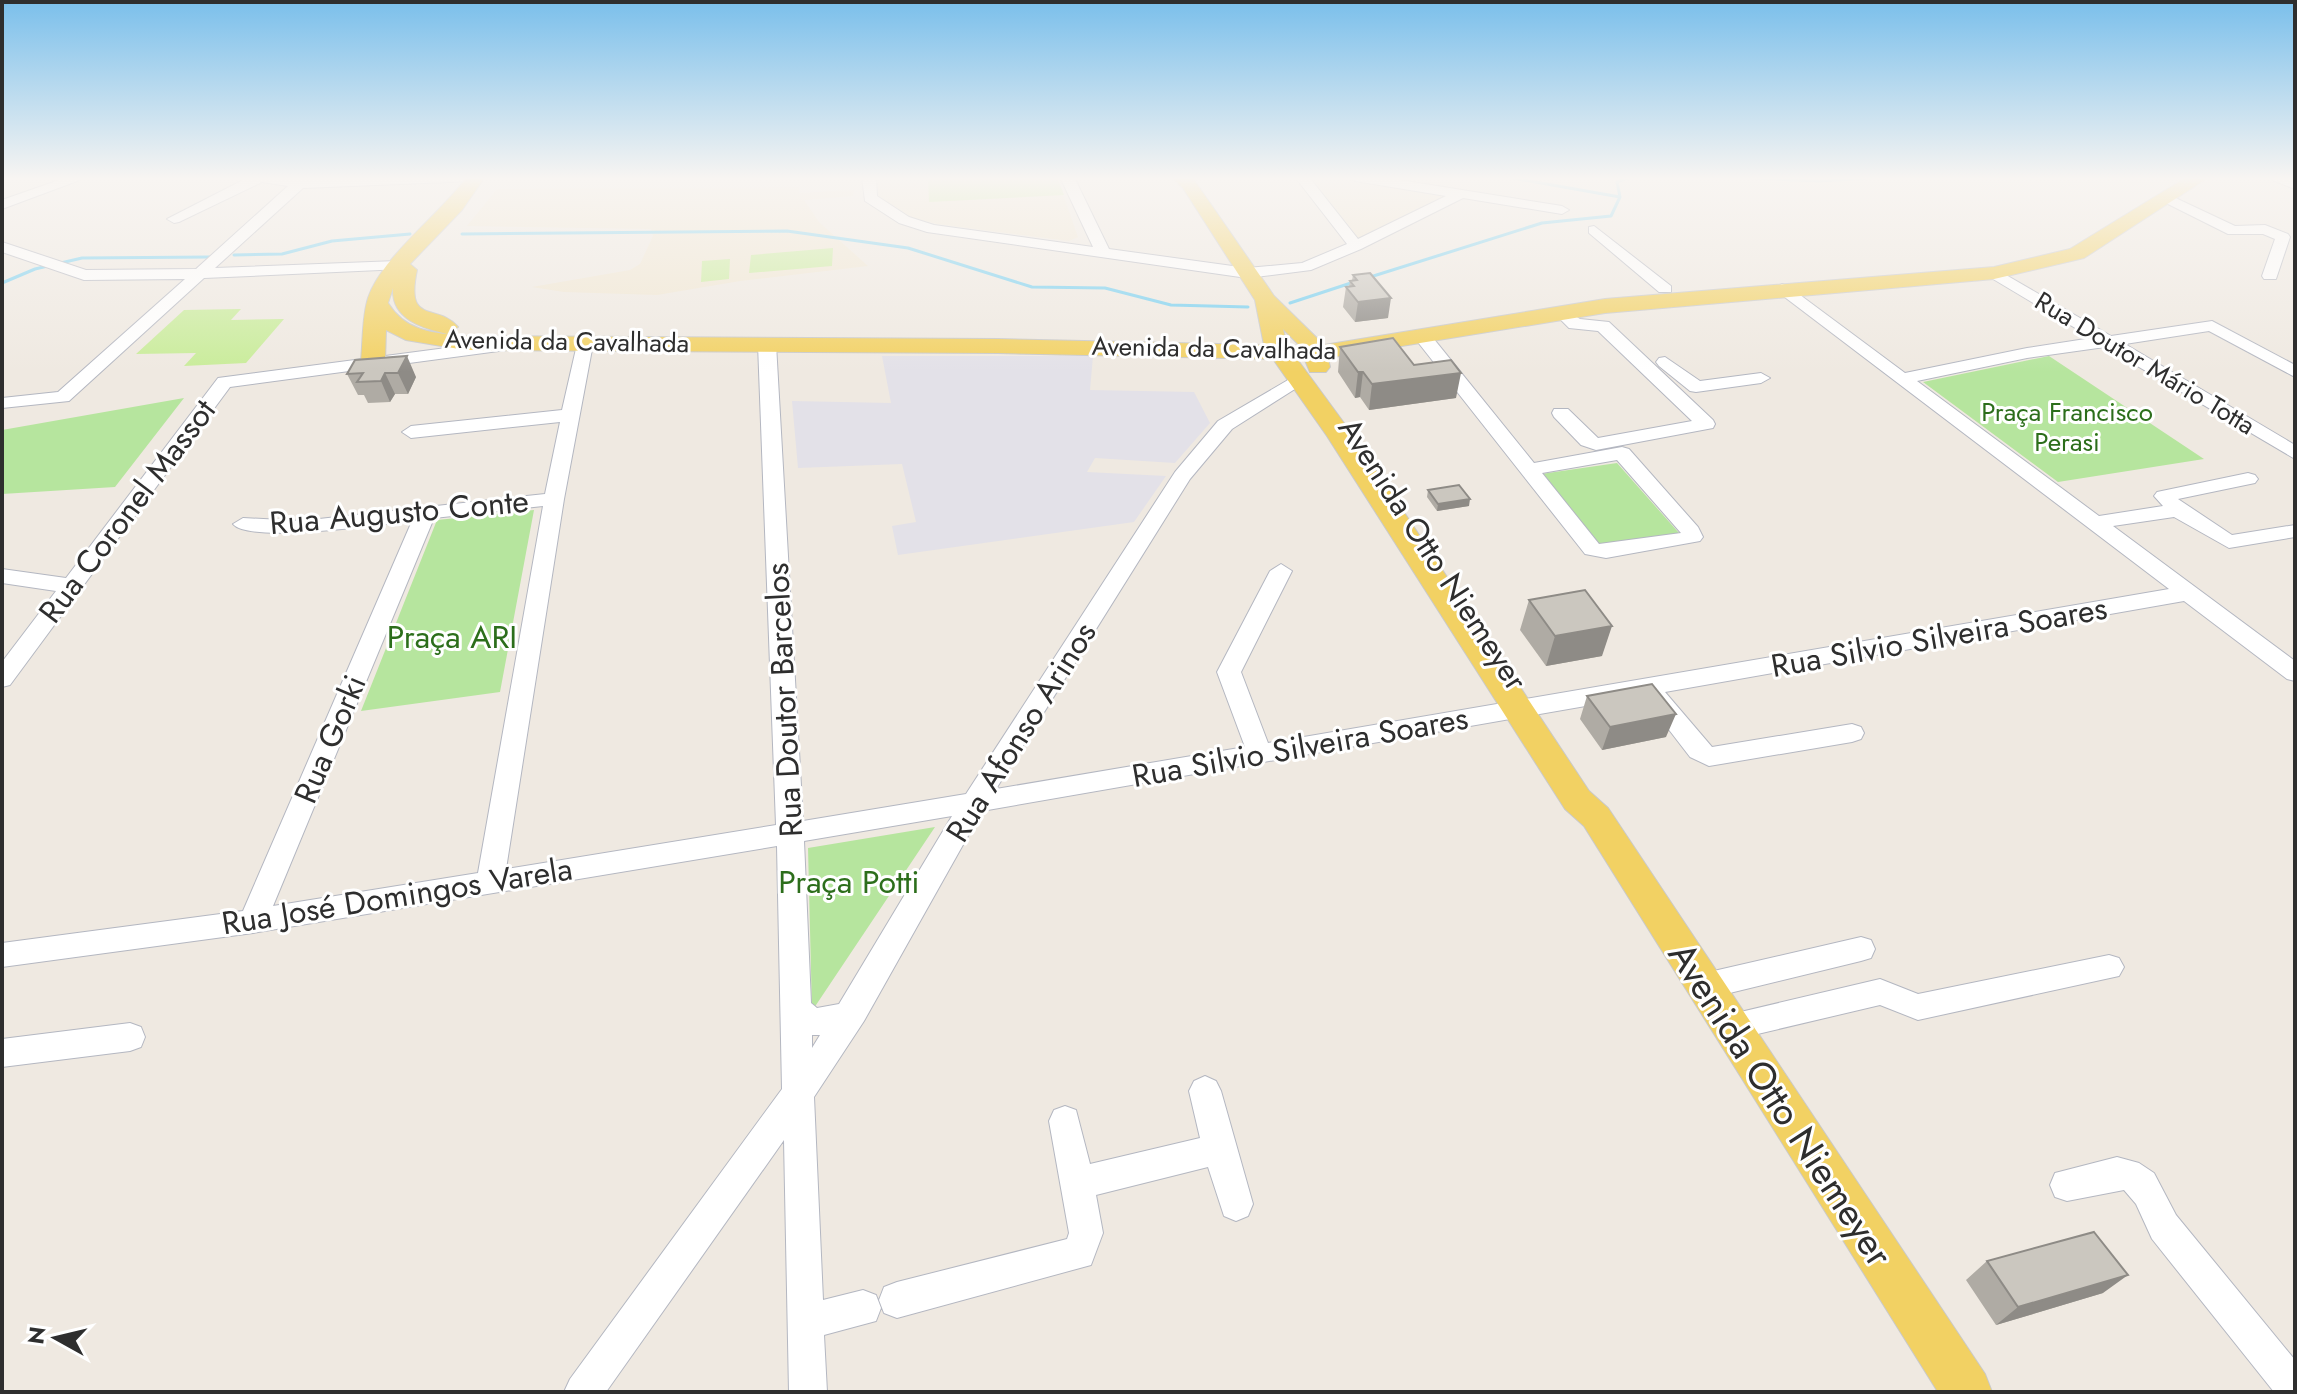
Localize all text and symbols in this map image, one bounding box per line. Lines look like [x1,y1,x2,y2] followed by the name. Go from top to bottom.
[2028,282,2262,444] street label: Rua Doutor Mário Totta
[444,320,690,362] street label: Avenida da Cavalhada
[1091,327,1337,369] street label: Avenida da Cavalhada
[28,389,227,632] street label: Rua Coronel Massot
[1981,393,2153,461] park label: Praça Francisco Perasi
[1327,408,1539,700] street label: Avenida Otto Niemeyer
[267,478,531,546] street label: Rua Augusto Conte
[754,562,814,838] street label: Rua Doutor Barcelos
[1767,585,2111,689] street label: Rua Silvio Silveira Soares
[935,613,1107,851] street label: Rua Afonso Arinos
[387,614,517,660] park label: Praça ARI
[282,668,378,810] street label: Rua Gorki
[1128,695,1472,799] street label: Rua Silvio Silveira Soares
[218,846,576,946] street label: Rua José Domingos Varela
[778,859,920,905] park label: Praça Potti
[1655,931,1907,1277] street label: Avenida Otto Niemeyer
[16,1298,96,1378] north arrow
[19,1324,53,1346] text: N

